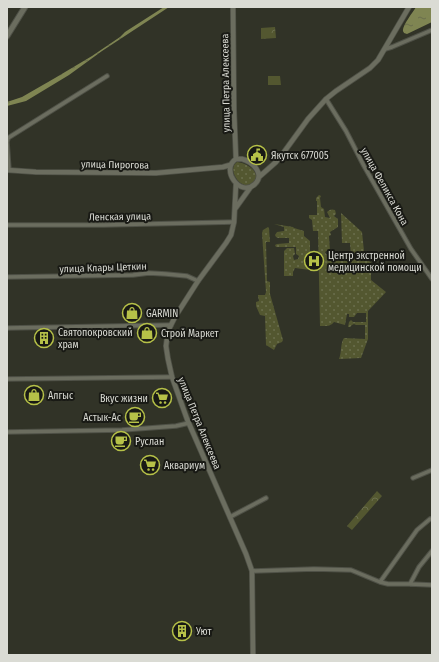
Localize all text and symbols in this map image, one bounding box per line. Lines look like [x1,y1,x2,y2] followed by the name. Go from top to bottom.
[219,34,233,132] street label: улица Петра Алексеева
[246,144,268,166] public building icon: Якутск 677005
[358,146,410,227] street label: улица Феликса Кона
[271,150,329,162] place label: Якутск 677005
[81,158,149,172] street label: улица Пирогова
[89,210,151,224] street label: Ленская улица
[303,250,325,272] hospital icon: Центр экстренной медицинской помощи
[328,250,422,274] place label: Центр экстренной медицинской помощи
[59,260,147,276] street label: улица Клары Цеткин
[121,302,143,324] shop icon: GARMIN
[146,308,178,320] place label: GARMIN
[136,322,158,344] shop icon: Строй Маркет
[33,327,55,349] building icon: Святопокровский храм
[58,327,133,351] place label: Святопокровский храм
[161,328,220,340] place label: Строй Маркет
[175,375,223,471] street label: улица Петра Алексеева
[23,384,45,406] shop icon: Алгыс
[151,387,173,409] supermarket icon: Вкус жизни
[48,390,74,402] place label: Алгыс
[100,393,148,405] place label: Вкус жизни
[124,406,146,428] cafe icon: Астык-Ас
[83,412,122,424] place label: Астык-Ас
[110,430,132,452] cafe icon: Руслан
[135,436,164,448] place label: Руслан
[139,454,161,476] supermarket icon: Аквариум
[164,460,205,472] place label: Аквариум
[171,620,193,642] building icon: Уют
[195,626,212,638] place label: Уют

